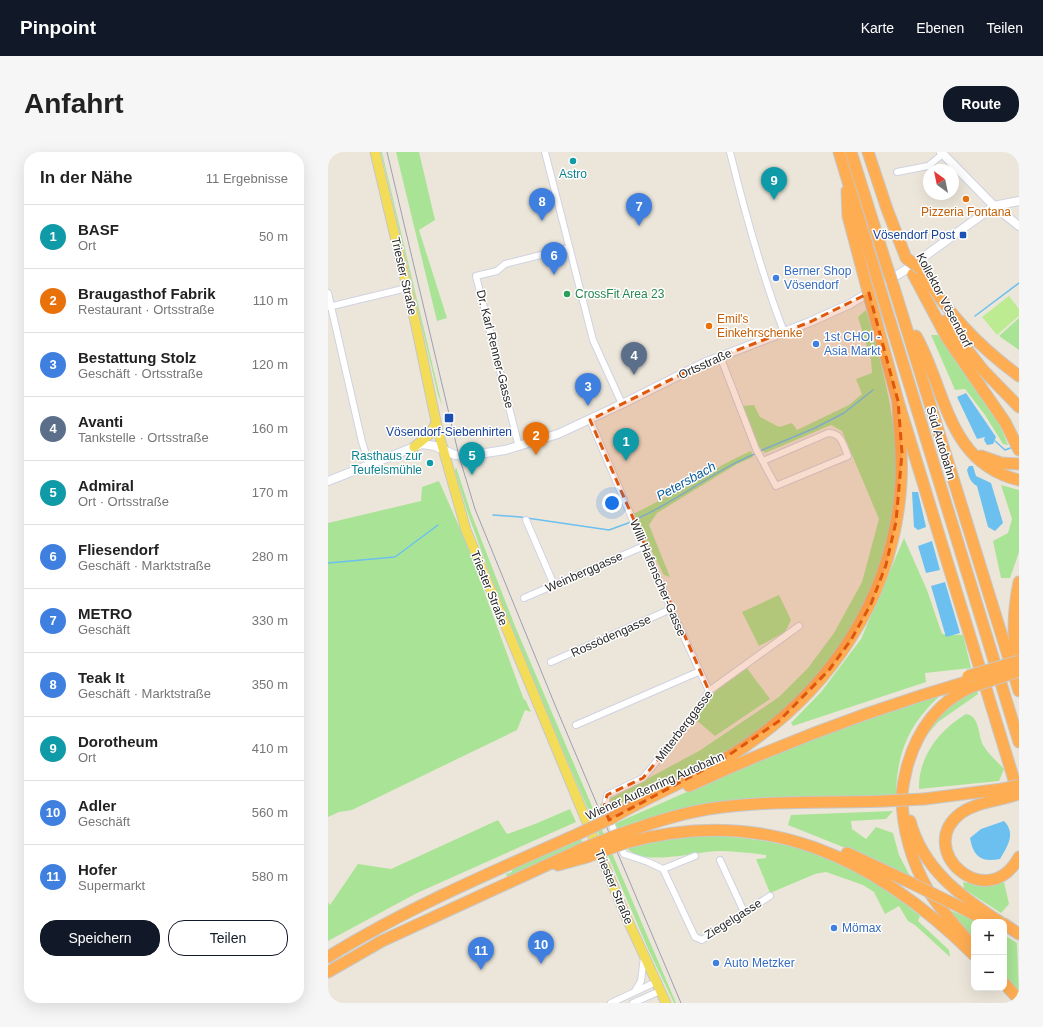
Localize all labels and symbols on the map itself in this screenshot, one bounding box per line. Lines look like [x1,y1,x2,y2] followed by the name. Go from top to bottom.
[568,156,578,166] marker: Astro
[923,164,959,200] north arrow
[559,167,587,181] place label: Astro
[761,167,787,200] pin: 9
[529,188,555,221] pin: 8
[626,193,652,226] pin: 7
[961,194,971,204] marker: Pizzeria Fontana
[921,205,1011,219] place label: Pizzeria Fontana
[873,228,956,242] place label: Vösendorf Post
[958,230,968,240] marker: Vösendorf Post
[388,236,420,317] street label: Triester Straße
[541,242,567,275] pin: 6
[913,250,975,350] street label: Kollektor Vösendorf
[784,264,852,292] place label: Berner Shop Vösendorf
[771,273,781,283] marker: Berner Shop Vösendorf
[575,287,665,301] place label: CrossFit Area 23
[474,288,517,410] street label: Dr. Karl Renner-Gasse
[562,289,572,299] marker: CrossFit Area 23
[717,312,803,340] place label: Emil's Einkehrschenke
[704,321,714,331] marker: Emil's Einkehrschenke
[824,330,881,358] place label: 1st CHOI - Asia Markt
[811,339,821,349] marker: 1st CHOI - Asia Markt
[621,342,647,375] pin: 4
[676,346,734,382] street label: Ortsstraße
[575,373,601,406] pin: 3
[923,405,959,481] street label: Süd Autobahn
[443,412,455,424] marker: Vösendorf-Siebenhirten
[523,422,549,455] pin: 2
[386,425,512,439] place label: Vösendorf-Siebenhirten
[613,428,639,461] pin: 1
[459,442,485,475] pin: 5
[351,449,422,477] place label: Rasthaus zur Teufelsmühle
[425,458,435,468] marker: Rasthaus zur Teufelsmühle
[654,458,718,504] water label: Petersbach
[602,493,622,513] your location
[627,518,689,639] street label: Willi Hafenscher-Gasse
[468,548,511,628] street label: Triester Straße
[543,549,625,595] street label: Weinberggasse
[569,612,653,660] street label: Rossödengasse
[653,687,716,765] street label: Mitterberggasse
[584,749,726,823] street label: Wiener Außenring Autobahn
[592,848,636,927] street label: Triester Straße
[702,896,764,942] street label: Ziegelgasse
[842,921,881,935] place label: Mömax
[829,923,839,933] marker: Mömax
[528,931,554,964] pin: 10
[468,937,494,970] pin: 11
[724,956,795,970] place label: Auto Metzker
[711,958,721,968] marker: Auto Metzker

